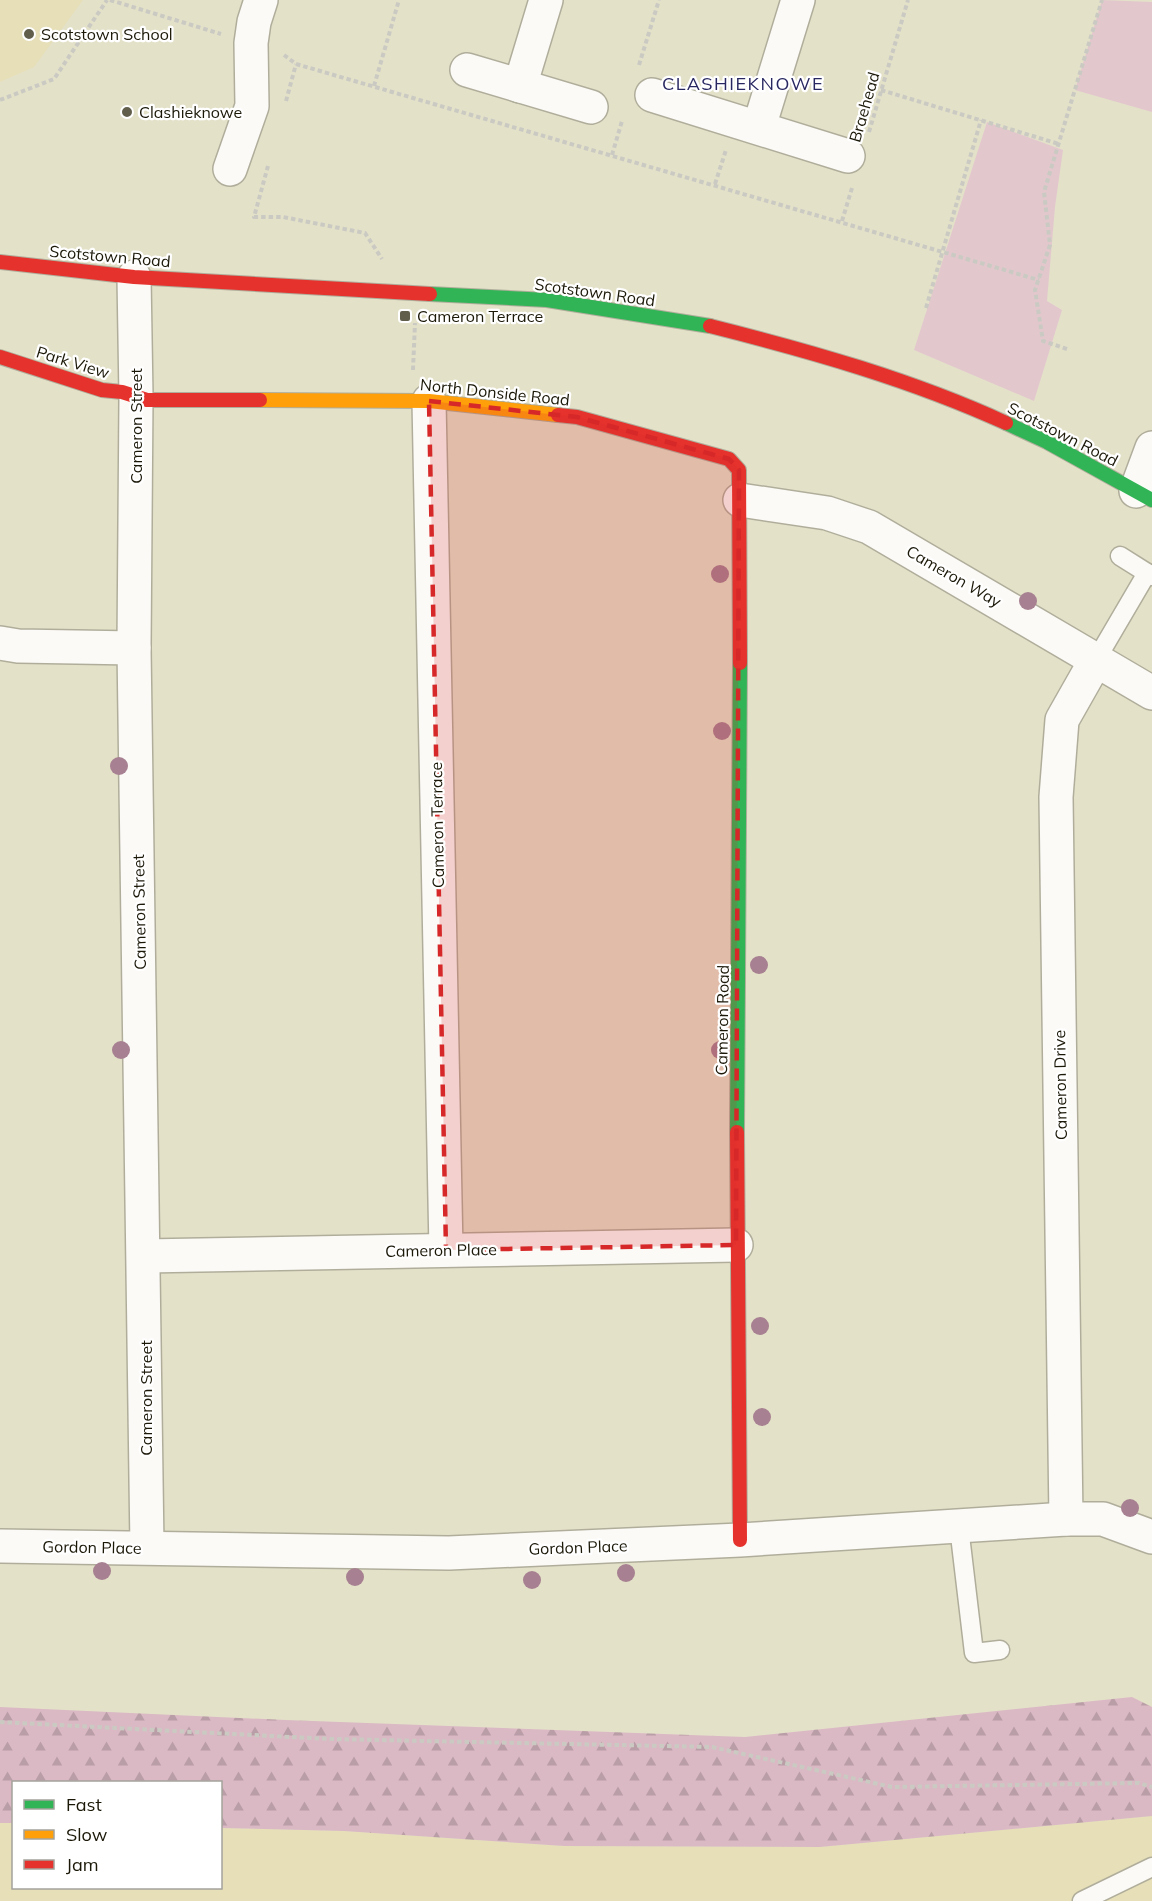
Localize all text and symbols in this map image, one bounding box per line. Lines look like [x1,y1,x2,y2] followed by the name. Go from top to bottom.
[41,24,173,44] place label: Scotstown School
[22,27,36,41] marker: Scotstown School
[844,70,884,144] street label: Braehead
[662,72,824,95] district label: CLASHIEKNOWE
[139,102,242,122] place label: Clashieknowe
[120,105,134,119] marker: Clashieknowe
[49,241,171,271] street label: Scotstown Road
[533,274,657,310] street label: Scotstown Road
[417,306,543,326] place label: Cameron Terrace
[398,309,412,323] marker: Cameron Terrace
[34,341,112,383] street label: Park View
[126,368,146,484] street label: Cameron Street
[419,374,571,410] street label: North Donside Road
[1004,398,1122,470] street label: Scotstown Road
[903,541,1005,611] street label: Cameron Way
[426,762,448,888] street label: Cameron Terrace
[128,854,150,970] street label: Cameron Street
[711,965,733,1075] street label: Cameron Road
[1049,1030,1071,1140] street label: Cameron Drive
[385,1239,497,1261] street label: Cameron Place
[136,1340,156,1456] street label: Cameron Street
[528,1535,628,1559] street label: Gordon Place
[42,1536,142,1558] street label: Gordon Place
[12,1781,222,1889] legend
[66,1793,102,1816] text: Fast
[66,1823,108,1846] text: Slow
[66,1853,99,1876] text: Jam

